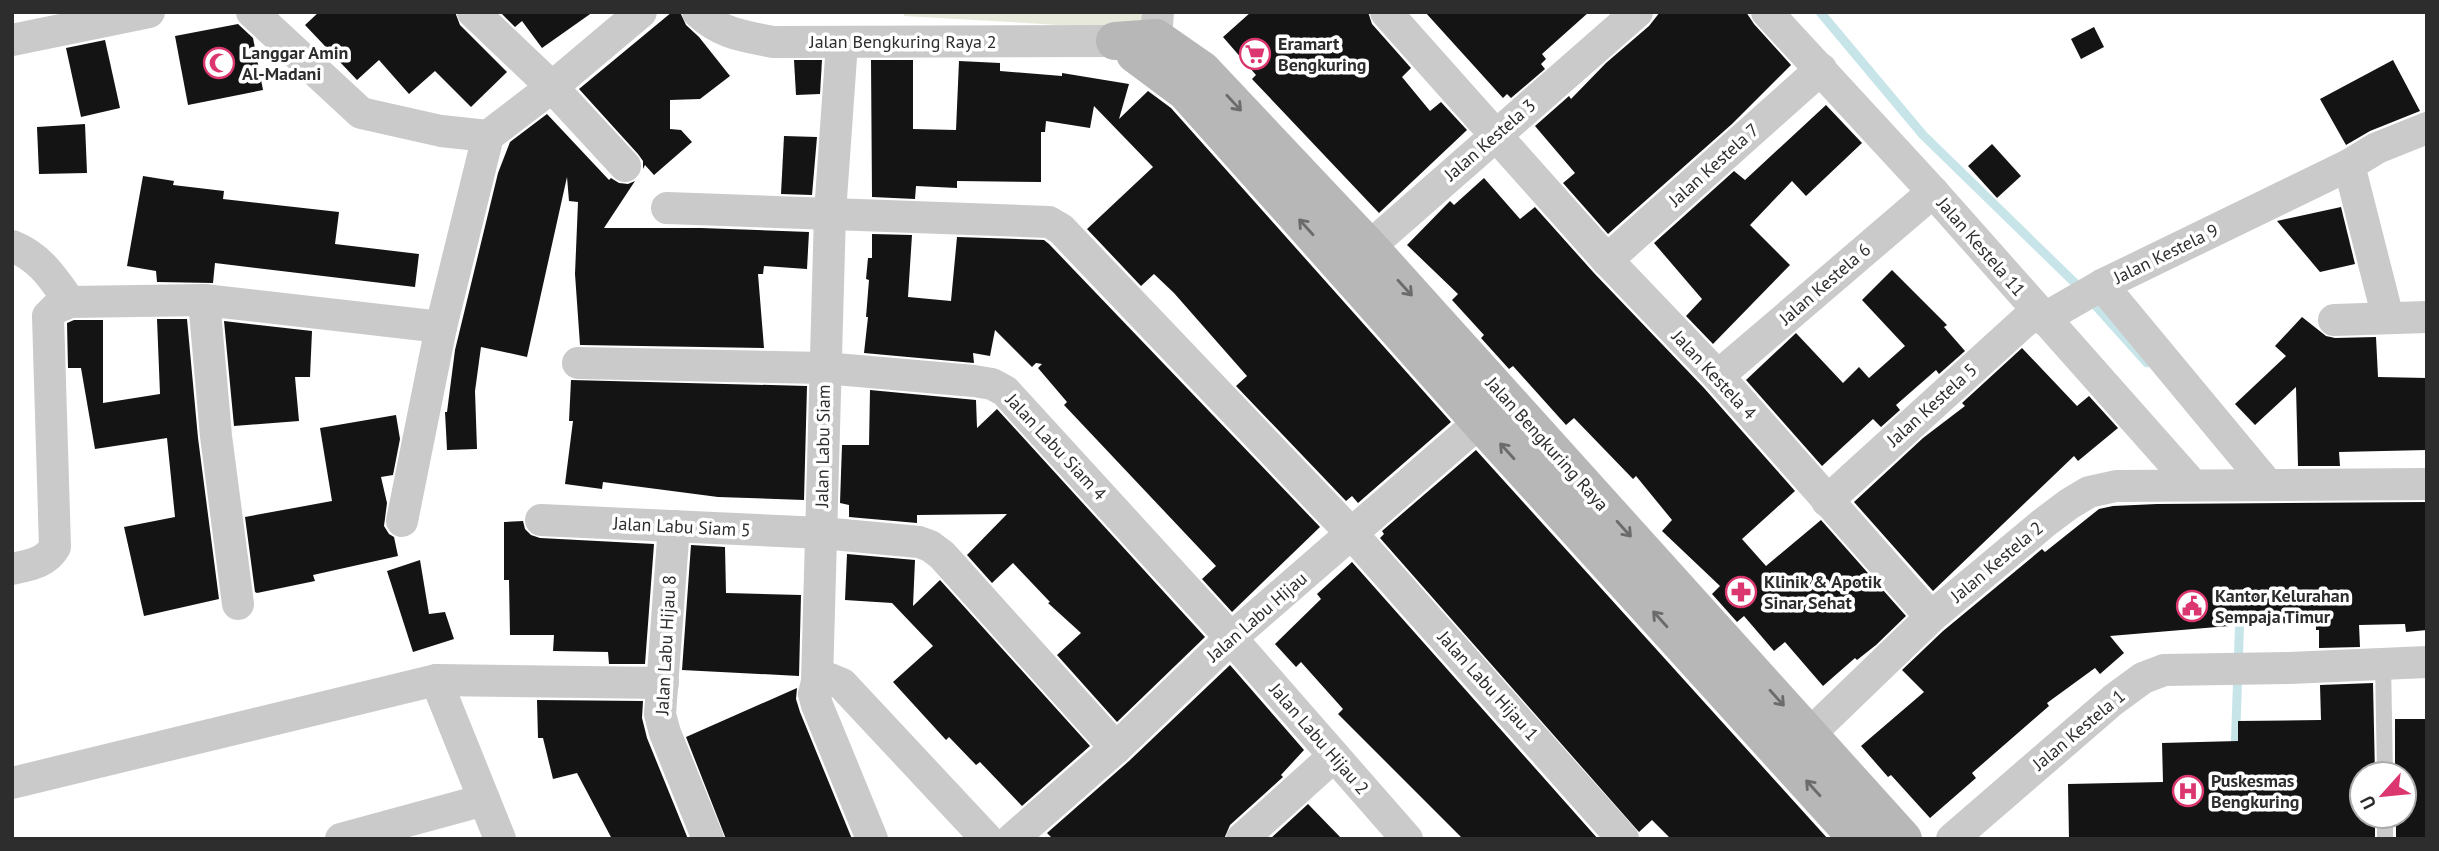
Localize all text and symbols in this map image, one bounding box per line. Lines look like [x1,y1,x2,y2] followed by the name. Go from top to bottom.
[808,30,997,53] street label: Jalan Bengkuring Raya 2
[1278,32,1366,76] place label: Eramart Bengkuring
[1238,37,1272,71] supermarket icon: Eramart Bengkuring
[242,41,348,85] place label: Langgar Amin Al-Madani
[202,46,236,80] mosque icon: Langgar Amin Al-Madani
[1225,94,1242,111] one-way arrow
[1438,94,1540,186] street label: Jalan Kestela 3
[1663,118,1764,212] street label: Jalan Kestela 7
[1932,192,2031,301] street label: Jalan Kestela 11
[1298,218,1314,236] one-way arrow
[2109,218,2222,289] street label: Jalan Kestela 9
[1773,238,1875,330] street label: Jalan Kestela 6
[1397,279,1414,296] one-way arrow
[1667,325,1762,424] street label: Jalan Kestela 4
[1881,358,1982,452] street label: Jalan Kestela 5
[1480,371,1614,515] street label: Jalan Bengkuring Raya
[810,384,835,509] street label: Jalan Labu Siam
[1000,388,1112,505] street label: Jalan Labu Siam 4
[1498,443,1515,460] one-way arrow
[612,511,751,542] street label: Jalan Labu Siam 5
[1945,516,2048,608] street label: Jalan Kestela 2
[1616,520,1632,538] one-way arrow
[1201,567,1312,667] street label: Jalan Labu Hijau
[1764,570,1882,614] place label: Klinik & Apotik Sinar Sehat
[650,574,681,717] street label: Jalan Labu Hijau 8
[1724,575,1758,609] pharmacy icon: Klinik & Apotik Sinar Sehat
[2215,584,2349,628] place label: Kantor Kelurahan Sempaja Timur
[2175,589,2209,623] public building icon: Kantor Kelurahan Sempaja Timur
[1652,611,1668,629] one-way arrow
[1432,625,1544,745] street label: Jalan Labu Hijau 1
[1264,678,1374,799] street label: Jalan Labu Hijau 2
[2027,684,2130,776] street label: Jalan Kestela 1
[1768,689,1785,706] one-way arrow
[2348,760,2418,830] north arrow
[2211,769,2299,813] place label: Puskesmas Bengkuring
[2171,774,2205,808] hospital icon: Puskesmas Bengkuring
[1804,780,1821,797] one-way arrow
[2354,792,2381,813] text: U

